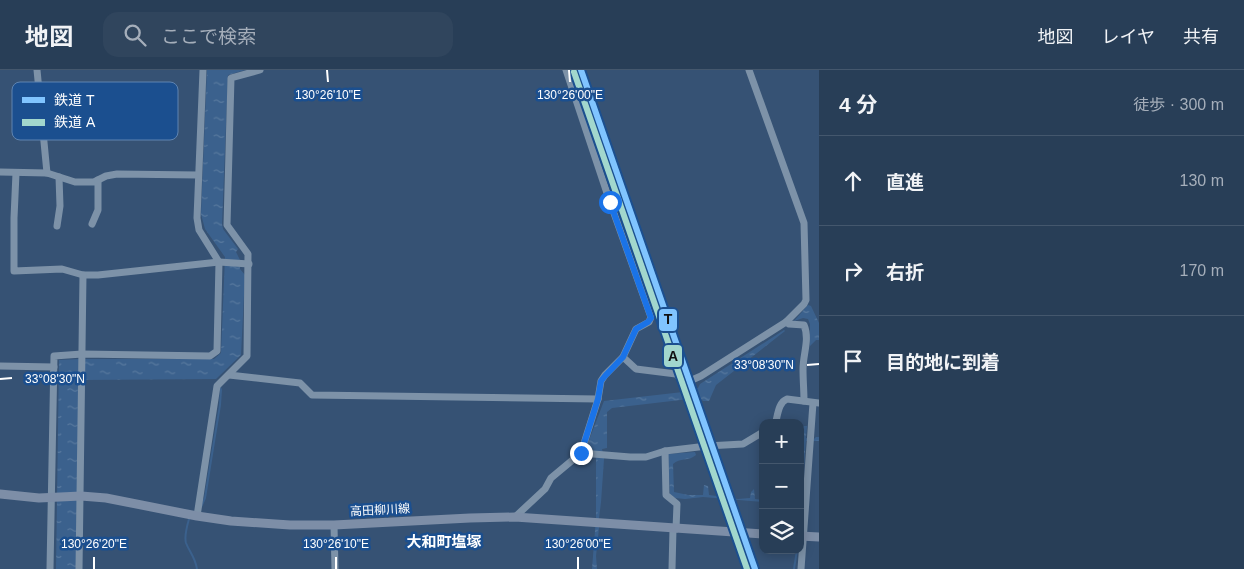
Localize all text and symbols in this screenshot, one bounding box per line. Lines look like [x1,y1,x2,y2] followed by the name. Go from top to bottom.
[103,12,453,57] search box
[121,21,149,49] icon: search
[25,23,73,50] text: 地図
[161,26,256,47] text: ここで検索
[1038,27,1074,47] text: 地図
[1102,27,1155,47] text: レイヤ
[1183,27,1219,47] text: 共有
[12,82,178,140] legend
[295,88,361,102] text: 130°26'10"E
[537,88,603,102] text: 130°26'00"E
[54,92,95,108] text: 鉄道 T
[839,93,878,116] text: 4 分
[1133,96,1224,113] text: 徒歩 · 300 m
[54,114,96,130] text: 鉄道 A
[839,167,867,195] icon: ahead
[886,172,924,193] text: 直進
[1180,172,1224,189] text: 130 m
[599,191,622,214] route start
[839,257,867,285] icon: right
[886,262,924,283] text: 右折
[1180,262,1224,279] text: 170 m
[658,308,678,332] line badge: T
[664,311,673,327] text: T
[663,344,683,368] line badge: A
[839,347,867,375] icon: arrive
[668,348,678,364] text: A
[886,352,1000,373] text: 目的地に到着
[734,358,794,372] text: 33°08'30"N
[25,372,85,386] text: 33°08'30"N
[759,419,804,554] map controls
[759,419,804,464] button: +
[570,442,593,465] route end
[759,464,804,509] button: −
[350,501,410,519] street label: 高田柳川線
[759,509,804,554] button: layers
[406,533,482,550] district label: 大和町塩塚
[61,537,127,551] text: 130°26'20"E
[303,537,369,551] text: 130°26'10"E
[545,537,611,551] text: 130°26'00"E

